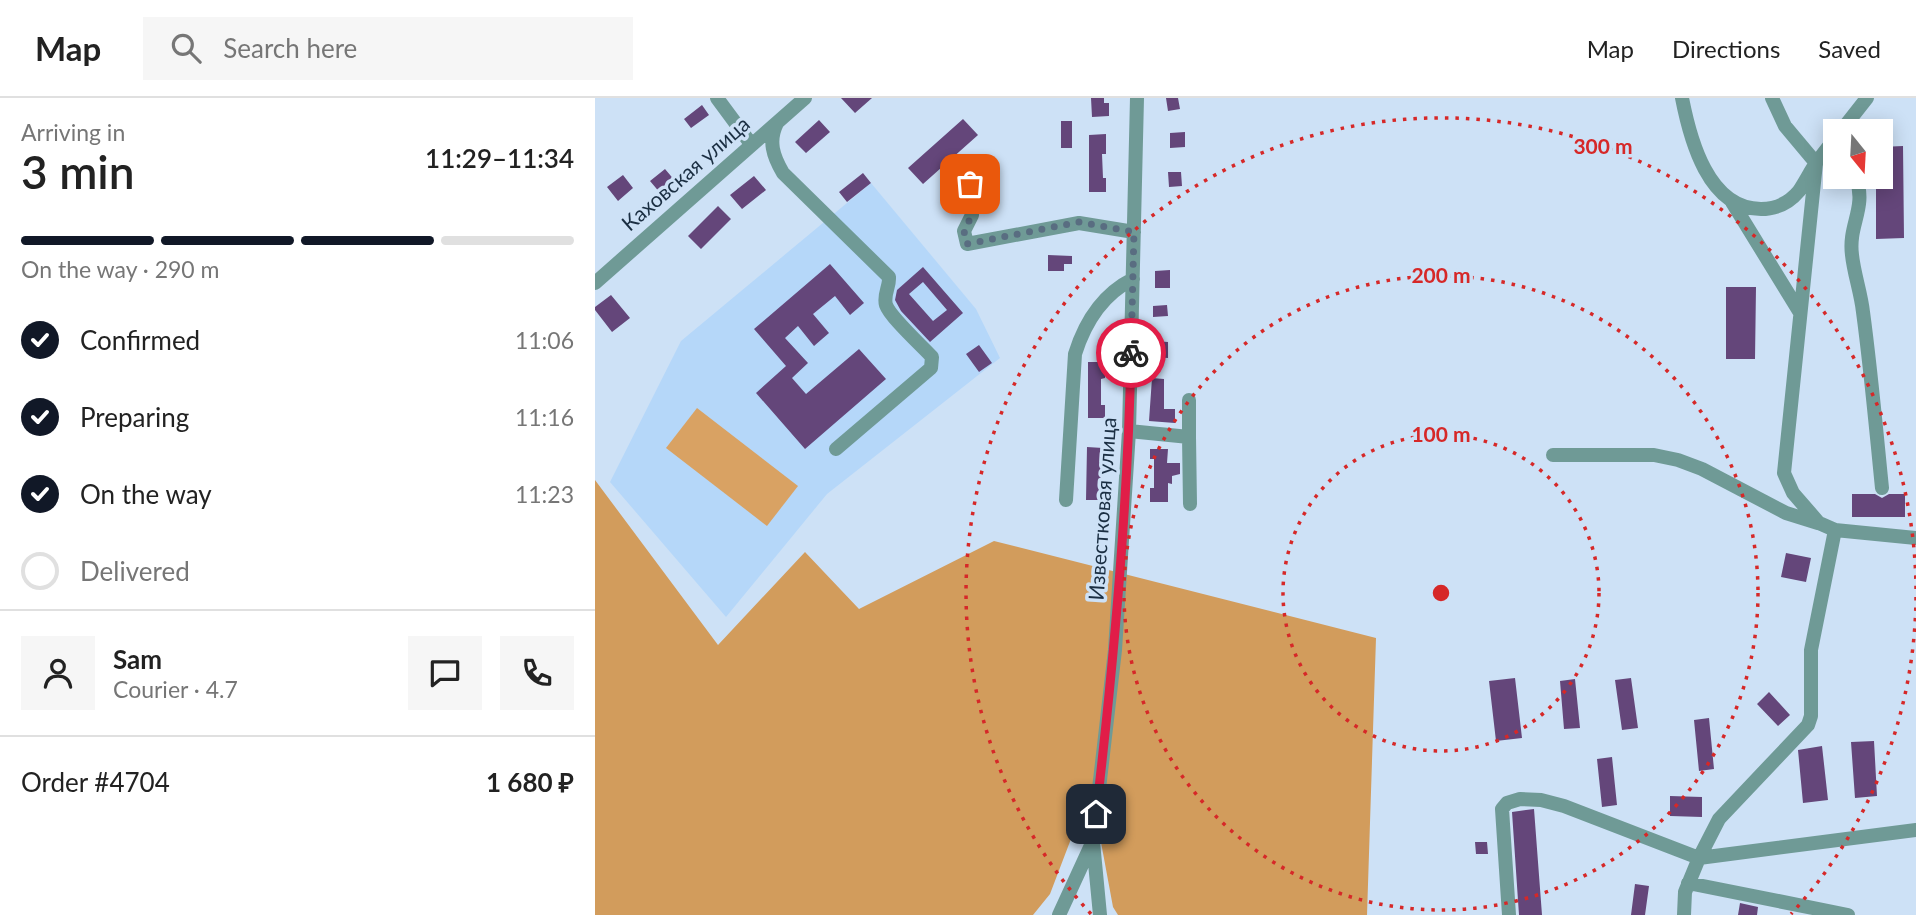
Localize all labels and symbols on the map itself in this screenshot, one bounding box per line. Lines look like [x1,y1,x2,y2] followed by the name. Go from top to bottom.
[616,111,754,235] street label: Каховская улица
[1823,119,1893,189] north arrow
[1573,133,1633,158] text: 300 m
[940,154,1000,214] pin
[1411,262,1471,287] text: 200 m
[1096,318,1166,388] courier
[1083,416,1120,601] street label: Известковая улица
[1411,421,1471,446] text: 100 m
[1429,581,1453,605] centre of rings
[1066,784,1126,844] pin

